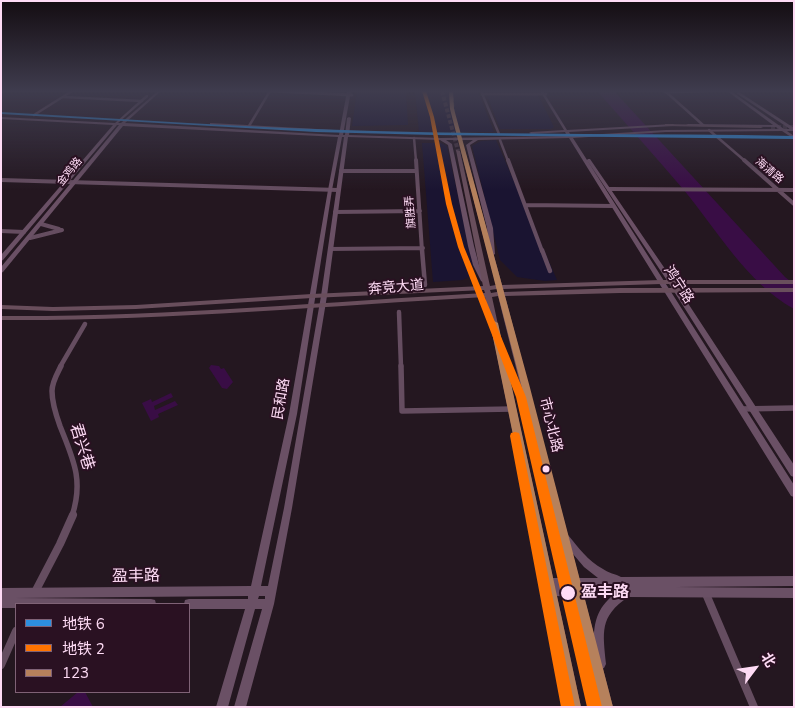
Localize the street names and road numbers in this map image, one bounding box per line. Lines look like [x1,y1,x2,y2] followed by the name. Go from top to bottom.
[54,155,86,189] street label: 金鸡路
[752,155,786,187] street label: 海清路
[403,195,419,229] street label: 旗胜弄
[660,263,696,307] street label: 鸿宁路
[367,277,425,299] street label: 奔竞大道
[270,377,294,421] street label: 民和路
[535,396,565,454] street label: 市心北路
[65,421,97,473] street label: 君兴巷
[112,567,160,587] street label: 盈丰路

